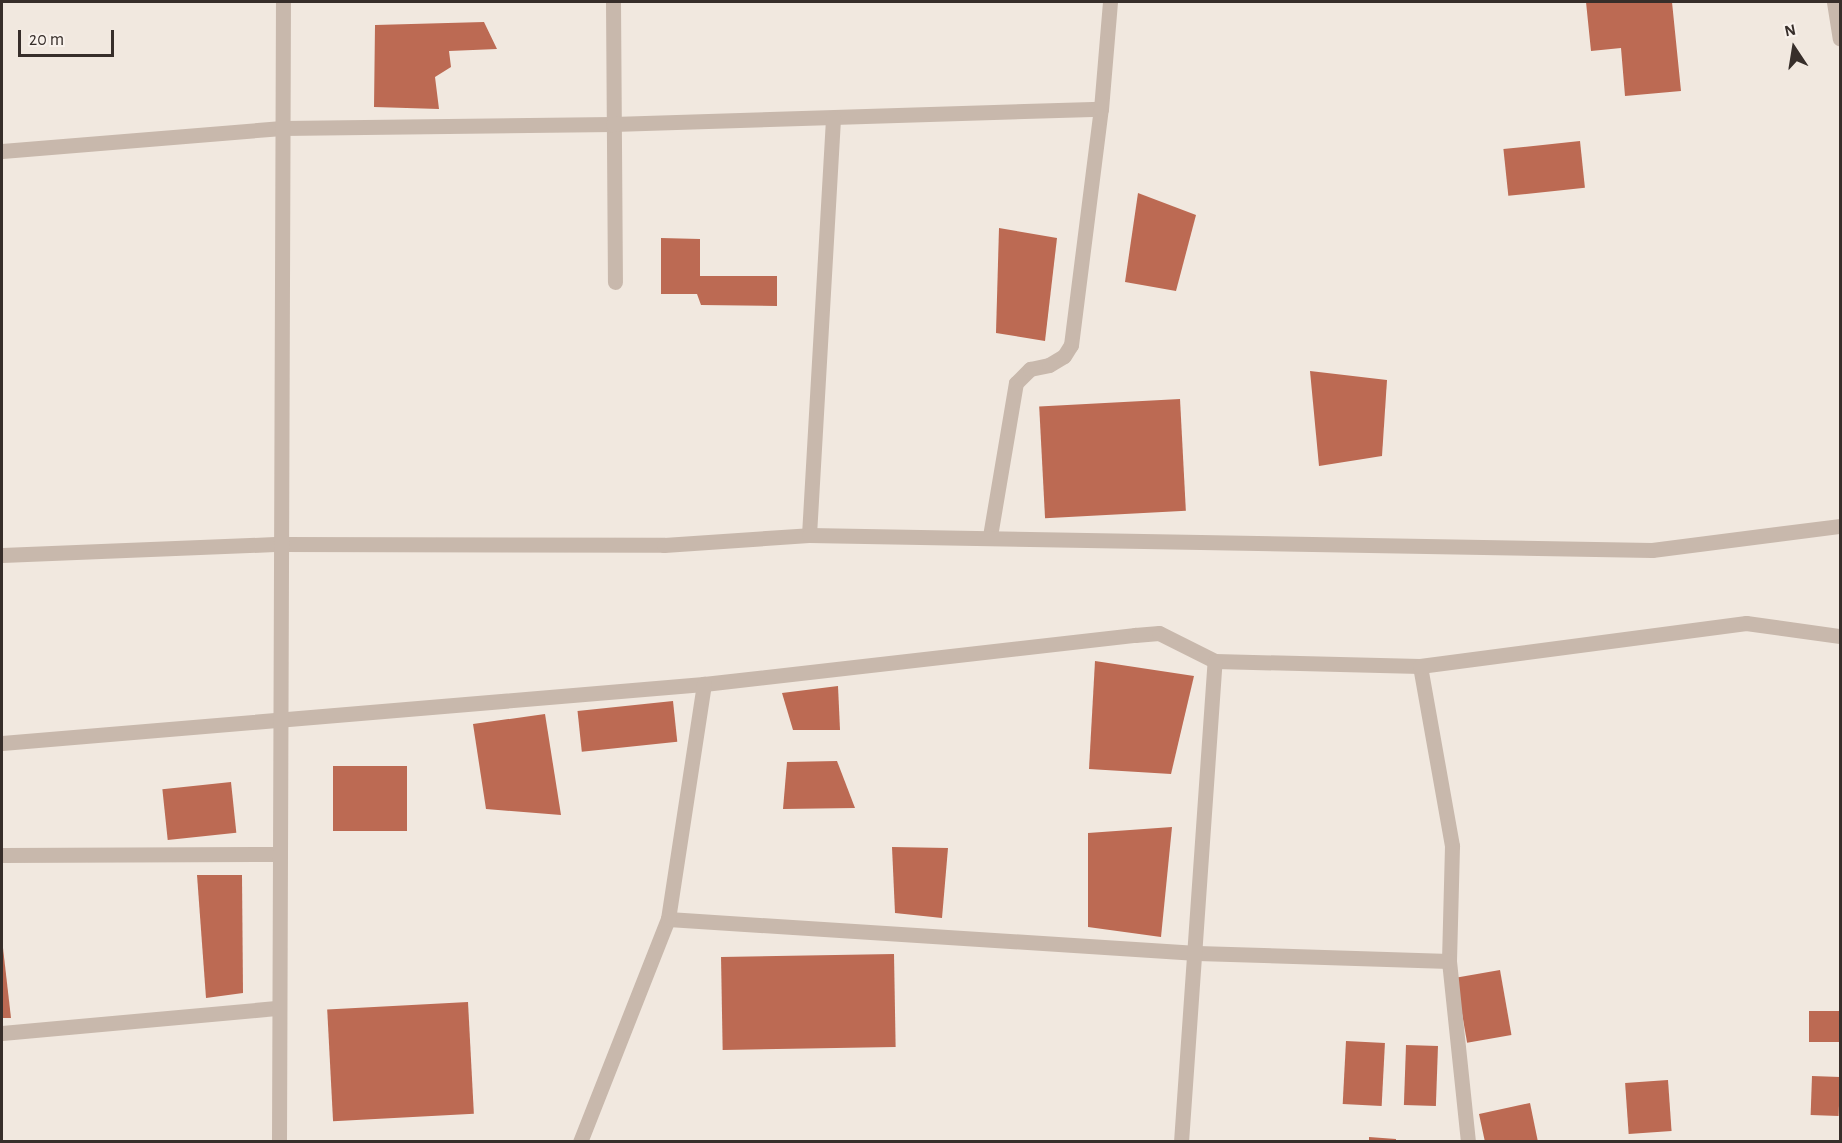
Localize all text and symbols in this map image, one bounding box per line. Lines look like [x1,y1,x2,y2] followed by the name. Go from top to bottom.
[21,18,117,56] scale bar
[1764,18,1824,78] north arrow
[1783,21,1797,39] text: N
[29,31,64,49] text: 20 m

